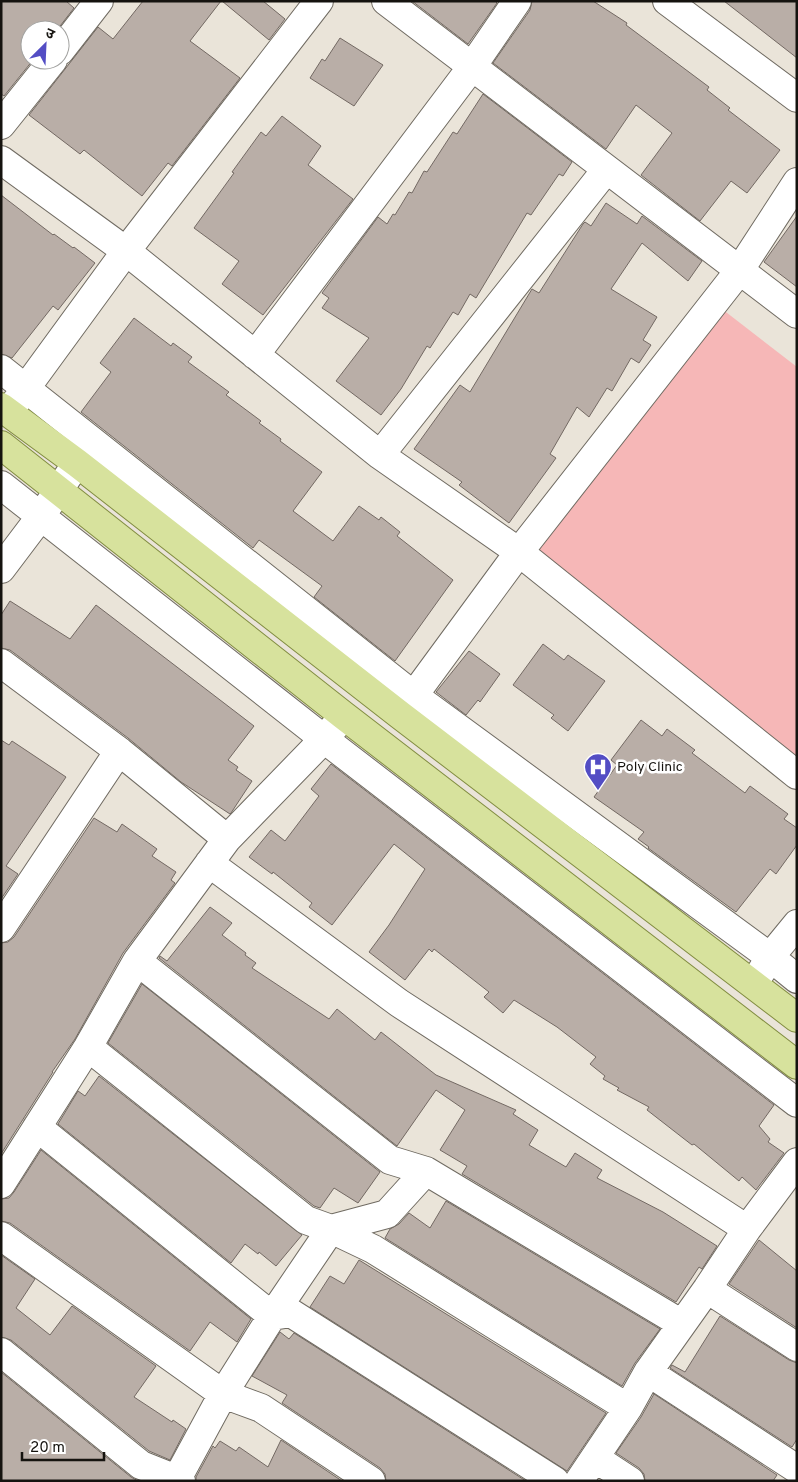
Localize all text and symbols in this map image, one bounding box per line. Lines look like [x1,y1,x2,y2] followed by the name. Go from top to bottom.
[20,20,70,70] north arrow
[42,25,58,44] text: उ
[583,752,613,791] hospital icon: Poly Clinic
[617,759,683,776] place label: Poly Clinic
[22,1430,105,1462] scale bar
[30,1439,65,1458] text: 20 m

